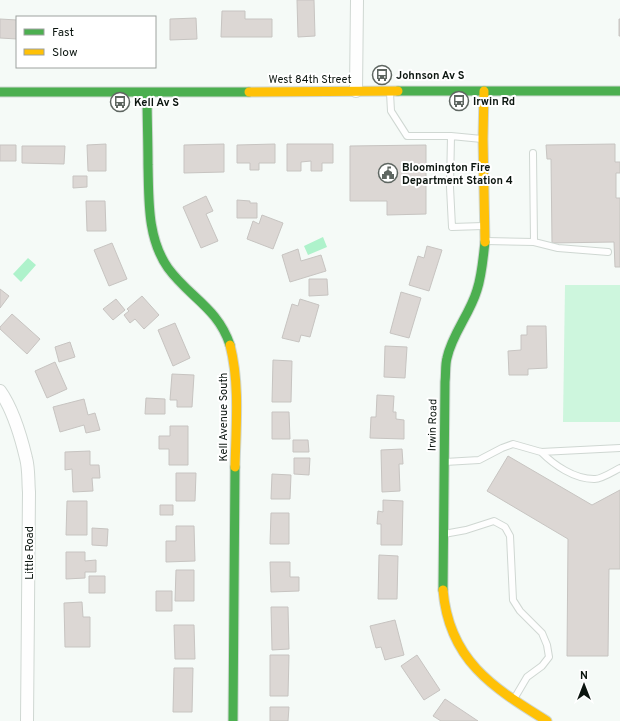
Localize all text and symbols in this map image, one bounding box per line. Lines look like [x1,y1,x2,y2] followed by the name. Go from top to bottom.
[16,16,156,68] legend
[52,25,74,41] text: Fast
[52,45,78,61] text: Slow
[371,64,393,86] bus stop icon: Johnson Av S
[396,69,465,83] place label: Johnson Av S
[268,73,352,87] street label: West 84th Street
[448,90,470,112] bus stop icon: Irwin Rd
[109,91,131,113] bus stop icon: Kell Av S
[473,95,515,109] place label: Irwin Rd
[134,96,179,110] place label: Kell Av S
[402,161,513,188] place label: Bloomington Fire Department Station 4
[377,162,399,184] public building icon: Bloomington Fire Department Station 4
[217,372,231,462] street label: Kell Avenue South
[426,399,440,451] street label: Irwin Road
[23,526,37,580] street label: Little Road
[564,665,604,705] north arrow
[580,669,588,683] text: N

